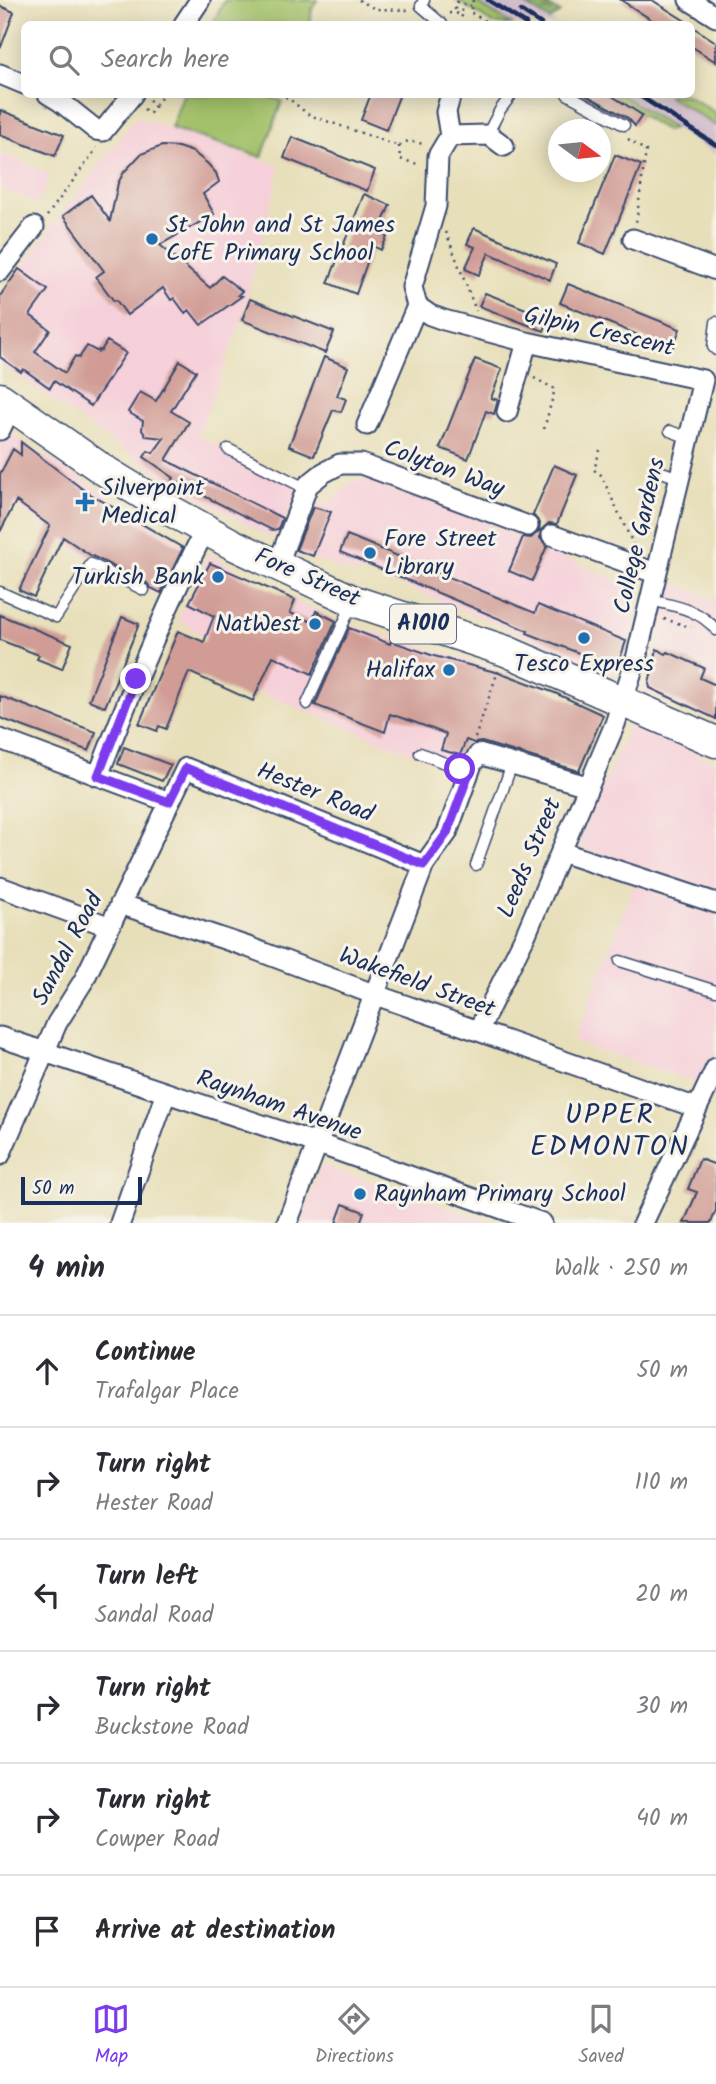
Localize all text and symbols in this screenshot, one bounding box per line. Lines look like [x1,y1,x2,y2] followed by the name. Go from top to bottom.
[21,21,695,98] search box
[101,39,229,81] text: Search here
[45,41,83,79] icon: search
[548,119,611,182] north arrow
[166,206,395,273] place label: St John and St James CofE Primary School
[144,231,160,247] marker: St John and St James CofE Primary School
[520,296,678,368] street label: Gilpin Crescent
[378,429,511,509] street label: Colyton Way
[603,454,677,618] street label: College Gardens
[101,469,205,536] place label: Silverpoint Medical
[75,492,95,512] marker: Silverpoint Medical
[384,520,497,587] place label: Fore Street Library
[248,537,367,619] street label: Fore Street
[362,545,378,561] marker: Fore Street Library
[71,558,205,597] place label: Turkish Bank
[210,569,226,585] marker: Turkish Bank
[390,604,456,644] road number: A1010
[215,605,302,644] place label: NatWest
[307,616,323,632] marker: NatWest
[576,630,592,646] marker: Tesco Express
[514,645,654,684] place label: Tesco Express
[366,651,436,690] place label: Halifax
[441,662,457,678] marker: Halifax
[120,663,151,694] route end
[251,752,380,834] street label: Hester Road
[444,753,475,784] route start
[487,791,573,924] street label: Leeds Street
[22,884,115,1013] street label: Sandal Road
[333,937,501,1030] street label: Wakefield Street
[191,1059,367,1153] street label: Raynham Avenue
[530,1093,690,1170] district label: UPPER EDMONTON
[21,1174,142,1206] scale bar
[32,1174,74,1204] text: 50 m
[374,1175,626,1214] place label: Raynham Primary School
[352,1186,368,1202] marker: Raynham Primary School
[28,1245,105,1293] text: 4 min
[554,1251,688,1287] text: Walk · 250 m
[95,1332,196,1374] text: Continue
[28,1352,66,1390] icon: ahead
[637,1353,688,1389] text: 50 m
[95,1374,239,1410] text: Trafalgar Place
[95,1444,211,1486] text: Turn right
[28,1464,66,1502] icon: right
[635,1465,688,1501] text: 110 m
[95,1486,213,1522] text: Hester Road
[95,1556,198,1598] text: Turn left
[28,1576,66,1614] icon: left
[636,1577,688,1613] text: 20 m
[95,1598,214,1634] text: Sandal Road
[95,1668,211,1710] text: Turn right
[28,1688,66,1726] icon: right
[636,1689,688,1725] text: 30 m
[95,1710,249,1746] text: Buckstone Road
[95,1780,211,1822] text: Turn right
[28,1800,66,1838] icon: right
[636,1801,688,1837] text: 40 m
[95,1822,219,1858] text: Cowper Road
[95,1910,335,1952] text: Arrive at destination
[28,1912,66,1950] icon: arrive
[92,2000,130,2072] tab: Map
[315,2000,394,2072] tab: Directions
[579,2000,624,2072] tab: Saved

